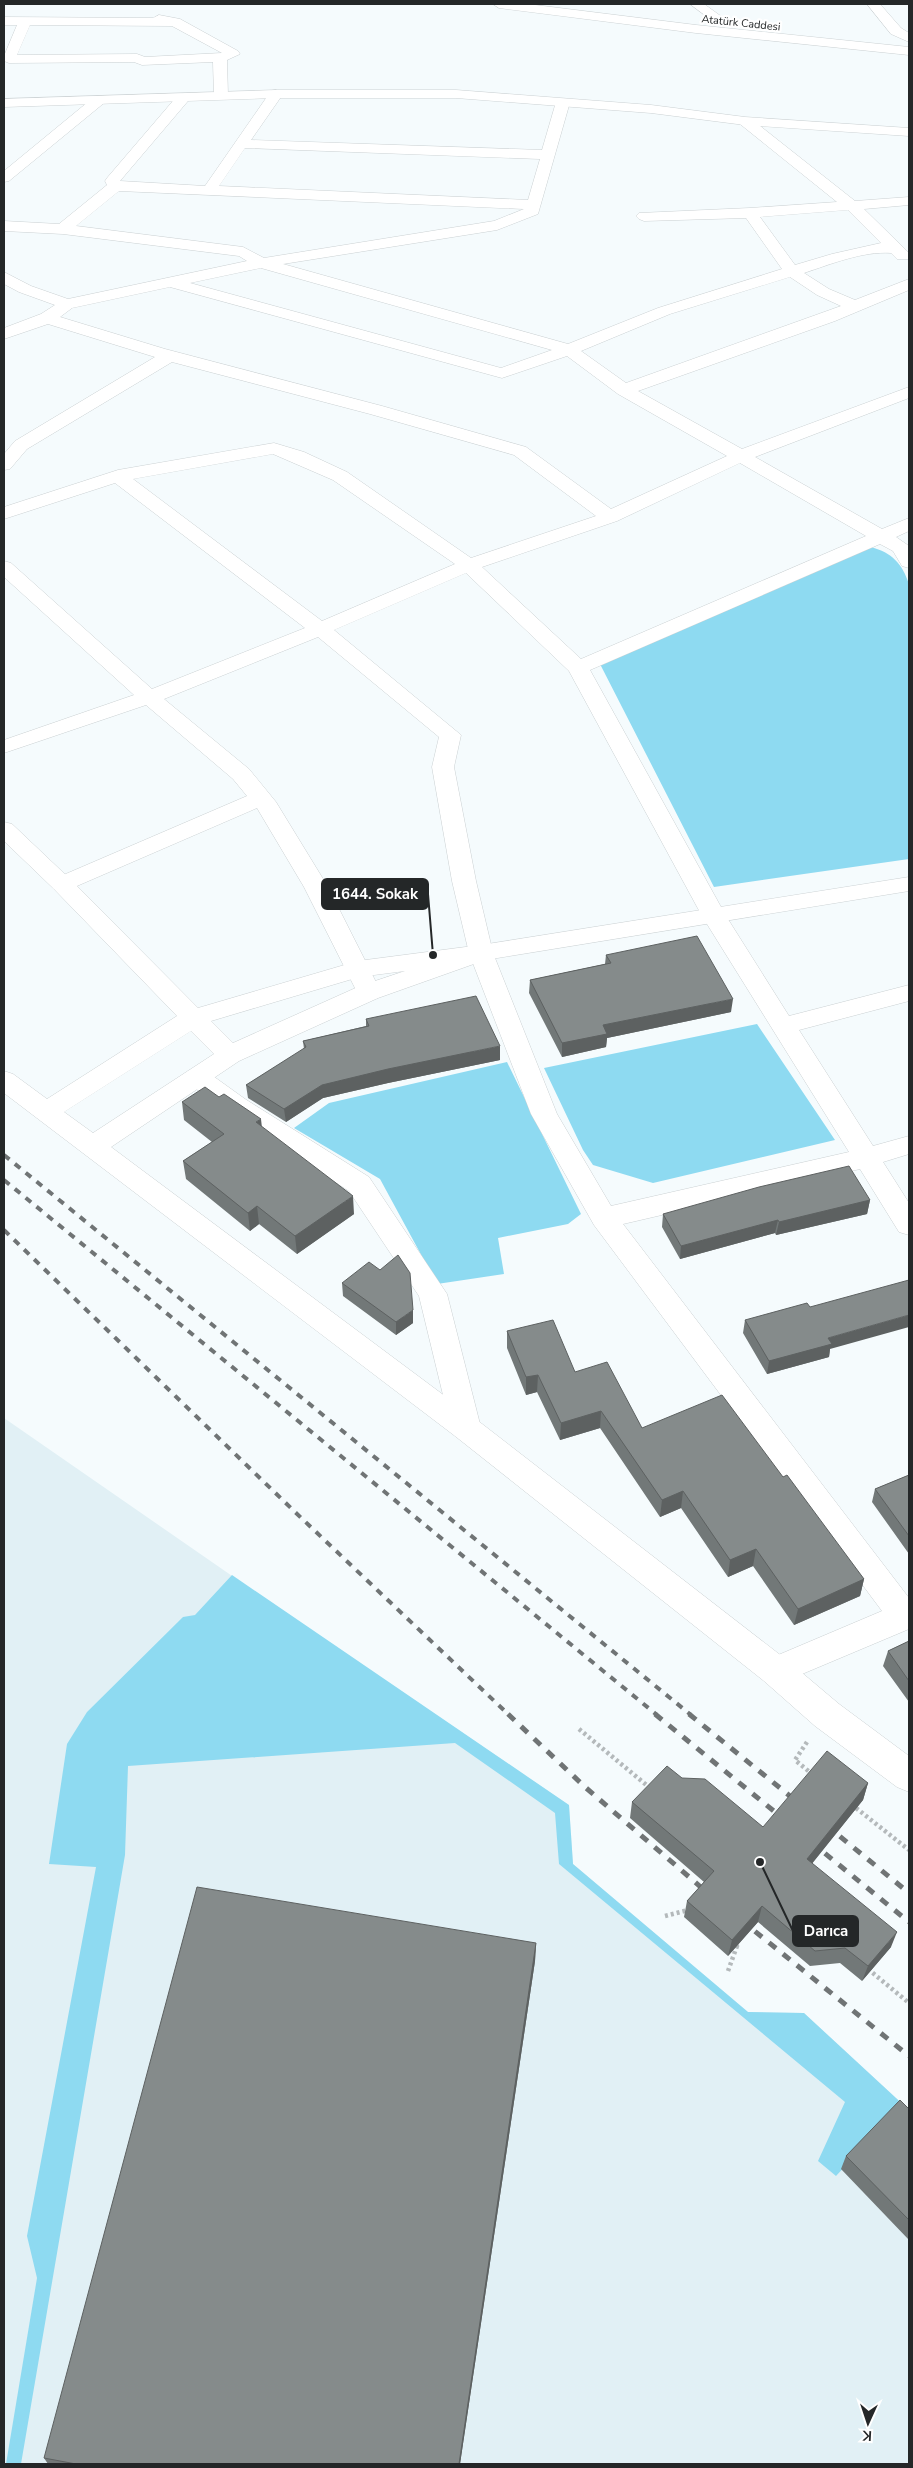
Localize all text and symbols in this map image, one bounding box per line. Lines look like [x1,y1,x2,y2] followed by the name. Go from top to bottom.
[701,11,781,35] street label: Atatürk Caddesi
[322,879,428,909] callout: 1644. Sokak
[332,884,419,904] text: 1644. Sokak
[793,1916,858,1946] callout: Darıca
[804,1921,848,1941] text: Darıca
[843,2398,893,2448] north arrow
[862,2426,872,2445] text: K

